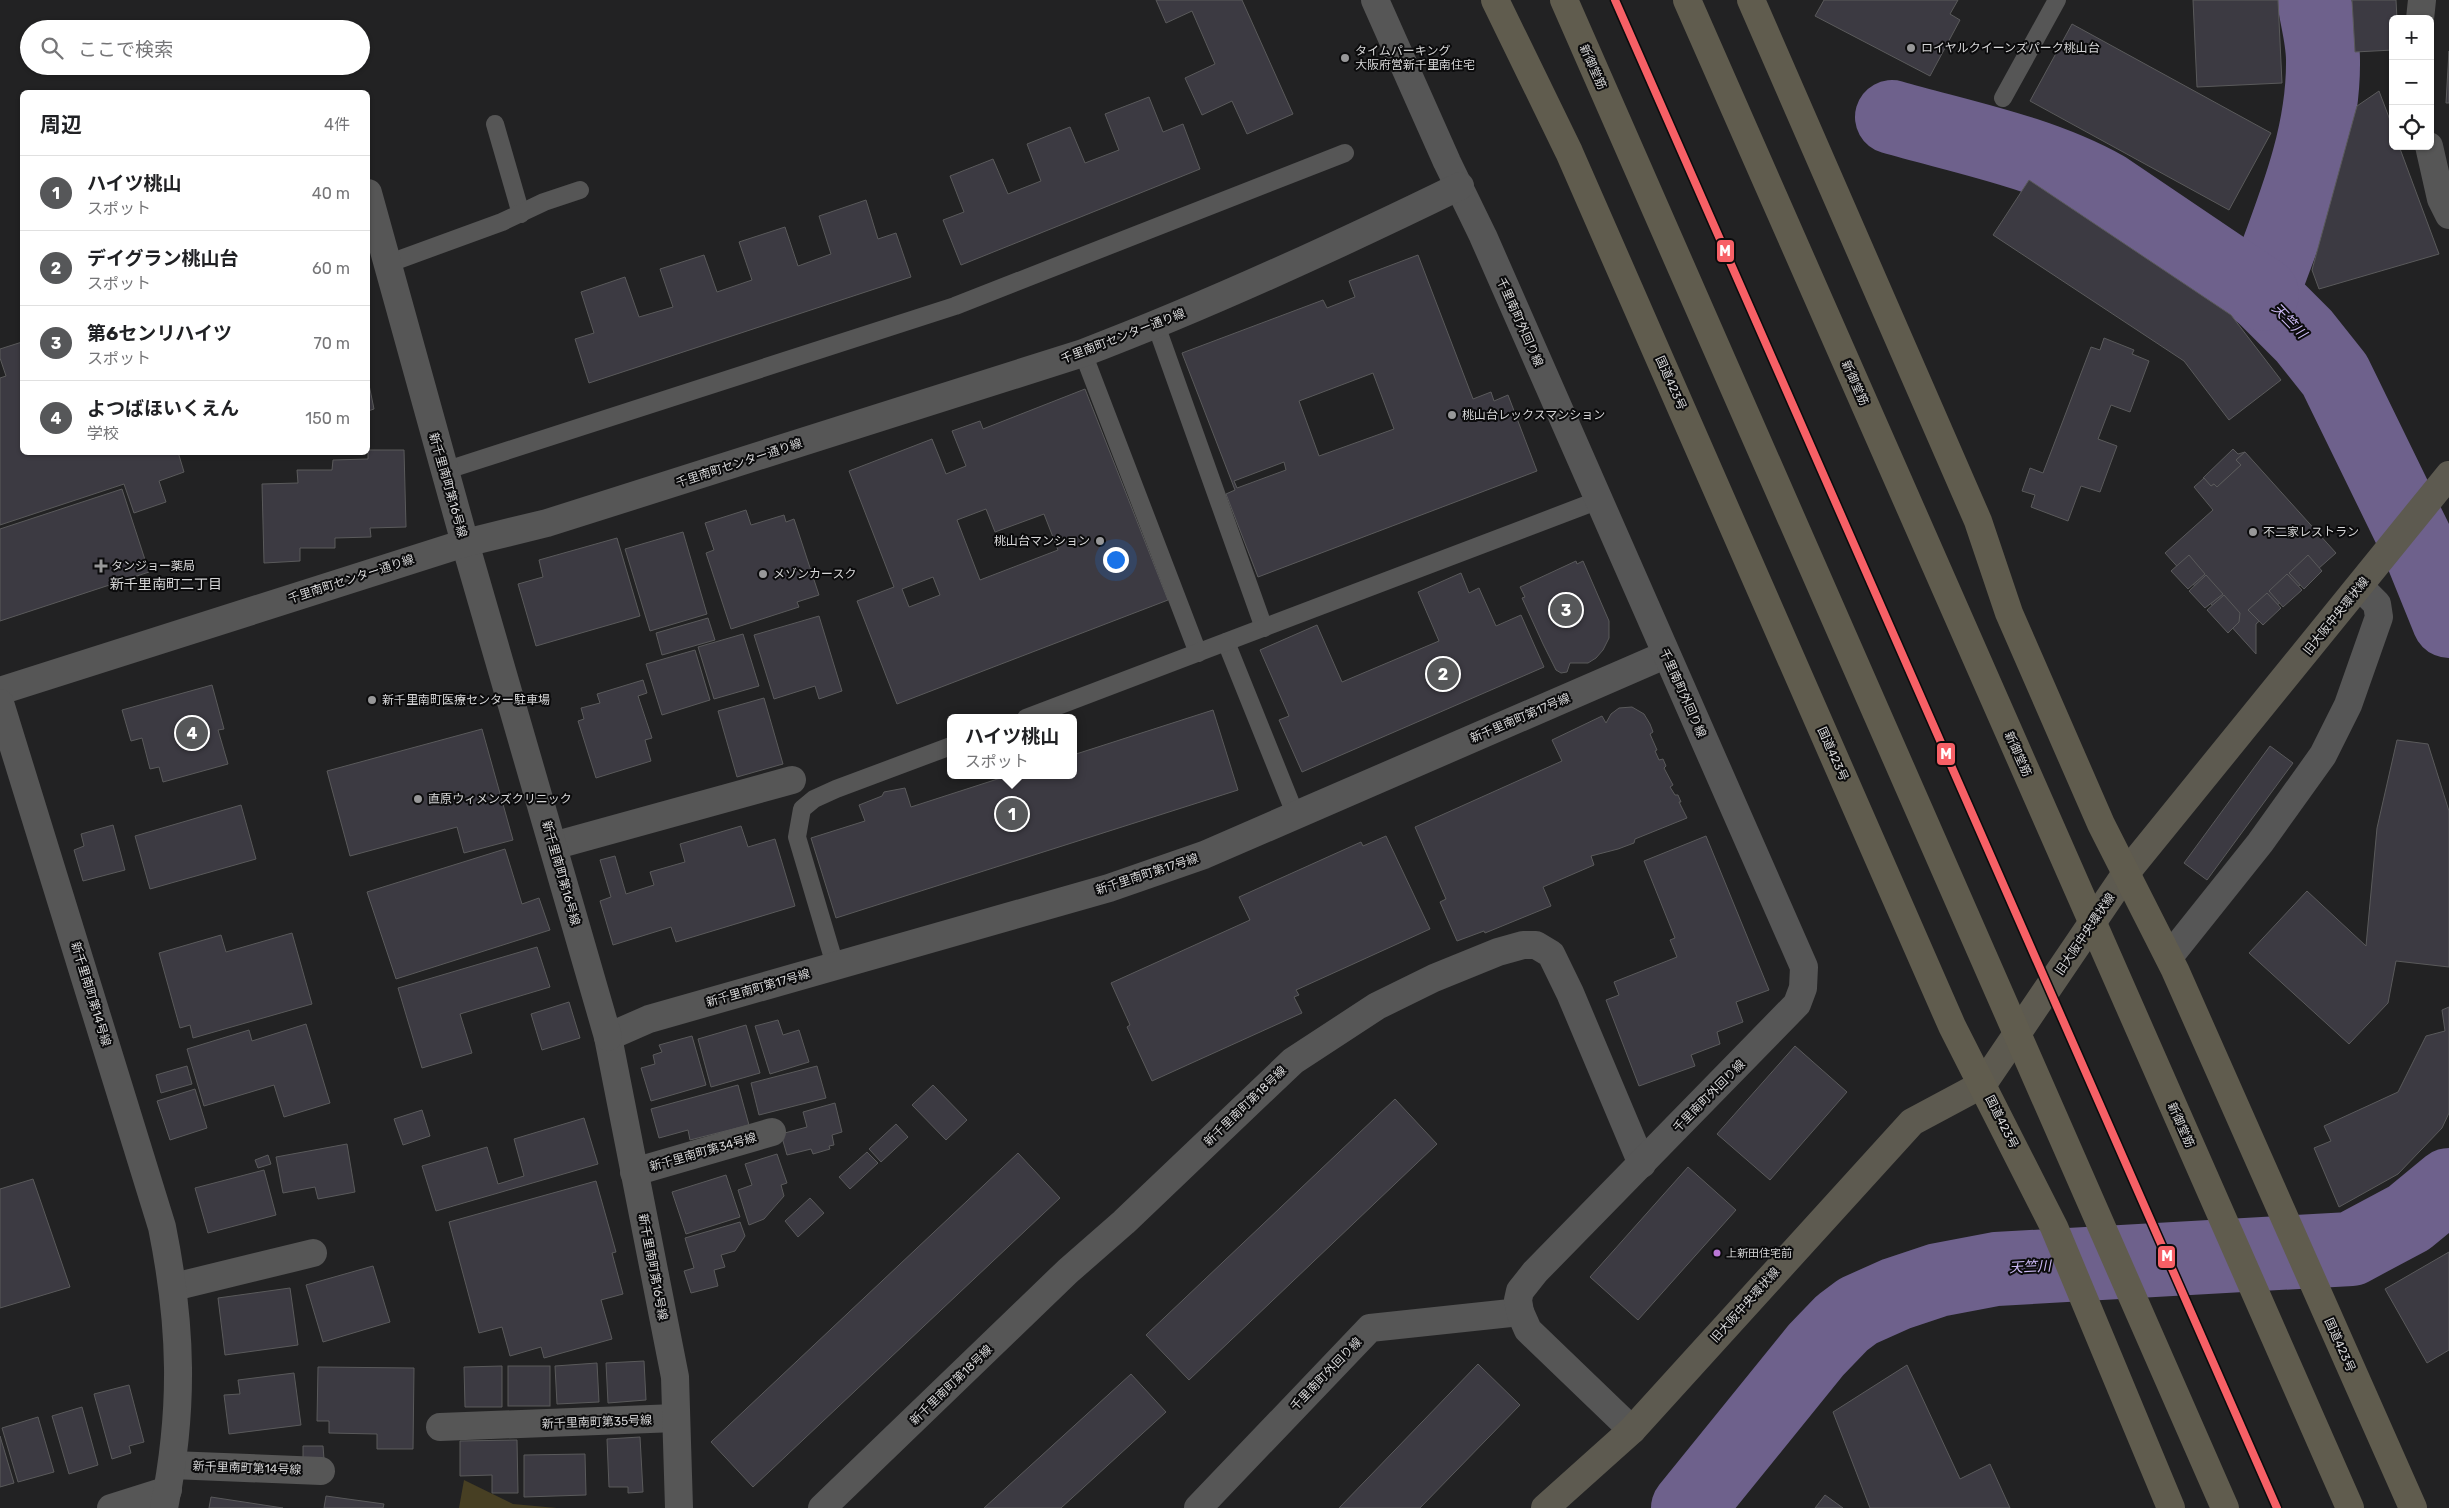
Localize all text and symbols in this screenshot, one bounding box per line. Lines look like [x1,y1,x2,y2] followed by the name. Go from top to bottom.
[2389,15,2434,150] map controls
[2389,15,2434,60] button: +
[20,20,370,75] search box
[38,34,66,62] icon: search
[78,38,173,61] text: ここで検索
[1921,41,2100,55] place label: ロイヤルクイーンズパーク桃山台
[1577,42,1609,92] street label: 新御堂筋
[1905,42,1917,54] marker: ロイヤルクイーンズパーク桃山台
[1355,44,1475,72] place label: タイムパーキング 大阪府営新千里南住宅
[1339,52,1351,64] marker: タイムパーキング 大阪府営新千里南住宅
[2389,60,2434,105] button: −
[2389,105,2434,150] button: locate
[40,112,82,137] text: 周辺
[324,115,350,134] text: 4件
[87,172,182,195] text: ハイツ桃山
[52,184,60,203] text: 1
[312,184,350,203] text: 40 m
[87,199,151,218] text: スポット
[1716,239,1735,263] line badge: M
[1719,243,1731,260] text: M
[87,247,239,270] text: デイグラン桃山台
[51,259,61,278] text: 2
[312,259,350,278] text: 60 m
[87,274,151,293] text: スポット
[1494,275,1546,369] street label: 千里南町外回り線
[2268,300,2311,343] water label: 天竺川
[1059,306,1187,366] street label: 千里南町センター通り線
[87,322,232,345] text: 第6センリハイツ
[51,334,61,353] text: 3
[313,334,350,353] text: 70 m
[87,349,151,368] text: スポット
[1653,354,1689,412] street label: 国道423号
[1839,358,1871,408] street label: 新御堂筋
[87,397,239,420] text: よつばほいくえん
[1462,408,1605,422] place label: 桃山台レックスマンション
[51,409,61,428] text: 4
[305,409,350,428] text: 150 m
[1446,409,1458,421] marker: 桃山台レックスマンション
[87,424,119,443] text: 学校
[426,431,470,539] street label: 新千里南町第16号線
[674,436,804,490] street label: 千里南町センター通り線
[2263,525,2359,539] place label: 不二家レストラン
[2247,526,2259,538] marker: 不二家レストラン
[994,534,1090,548] place label: 桃山台マンション
[1094,535,1106,547] marker: 桃山台マンション
[1103,547,1129,573] your location
[286,552,416,606] street label: 千里南町センター通り線
[111,559,195,573] place label: タンジョー薬局
[95,560,107,572] marker: タンジョー薬局
[773,567,856,581] place label: メゾンカースク
[757,568,769,580] marker: メゾンカースク
[2300,574,2372,658] street label: 旧大阪中央環状線
[110,576,222,593] district label: 新千里南町二丁目
[1550,591,1582,629] pin: 3
[1657,646,1709,740] street label: 千里南町外回り線
[1427,655,1459,693] pin: 2
[1468,691,1572,745] street label: 新千里南町第17号線
[382,693,550,707] place label: 新千里南町医療センター駐車場
[366,694,378,706] marker: 新千里南町医療センター駐車場
[176,714,208,752] pin: 4
[947,714,1077,779] popup
[965,725,1059,748] text: ハイツ桃山
[1815,725,1851,783] street label: 国道423号
[2002,729,2034,779] street label: 新御堂筋
[1936,742,1956,766] line badge: M
[1940,746,1952,763] text: M
[965,752,1029,771] text: スポット
[428,792,572,806] place label: 直原ウィメンズクリニック
[412,793,424,805] marker: 直原ウィメンズクリニック
[996,795,1028,833] pin: 1
[539,819,583,927] street label: 新千里南町第16号線
[1094,851,1200,897] street label: 新千里南町第17号線
[2052,890,2118,978] street label: 旧大阪中央環状線
[68,940,114,1048] street label: 新千里南町第14号線
[705,966,811,1010] street label: 新千里南町第17号線
[1670,1057,1748,1135] street label: 千里南町外回り線
[1201,1063,1289,1149] street label: 新千里南町第18号線
[1983,1093,2021,1151] street label: 国道423号
[2165,1100,2197,1150] street label: 新御堂筋
[648,1130,758,1174] street label: 新千里南町第34号線
[636,1212,670,1322] street label: 新千里南町第16号線
[2157,1245,2176,1269] line badge: M
[1726,1247,1792,1260] place label: 上新田住宅前
[1712,1248,1722,1258] marker: 上新田住宅前
[2161,1248,2173,1265] text: M
[2009,1257,2053,1277] water label: 天竺川
[1708,1265,1782,1345] street label: 旧大阪中央環状線
[2322,1316,2358,1374] street label: 国道423号
[1288,1335,1364,1413] street label: 千里南町外回り線
[907,1342,995,1428] street label: 新千里南町第18号線
[542,1413,652,1431] street label: 新千里南町第35号線
[192,1459,302,1477] street label: 新千里南町第14号線

